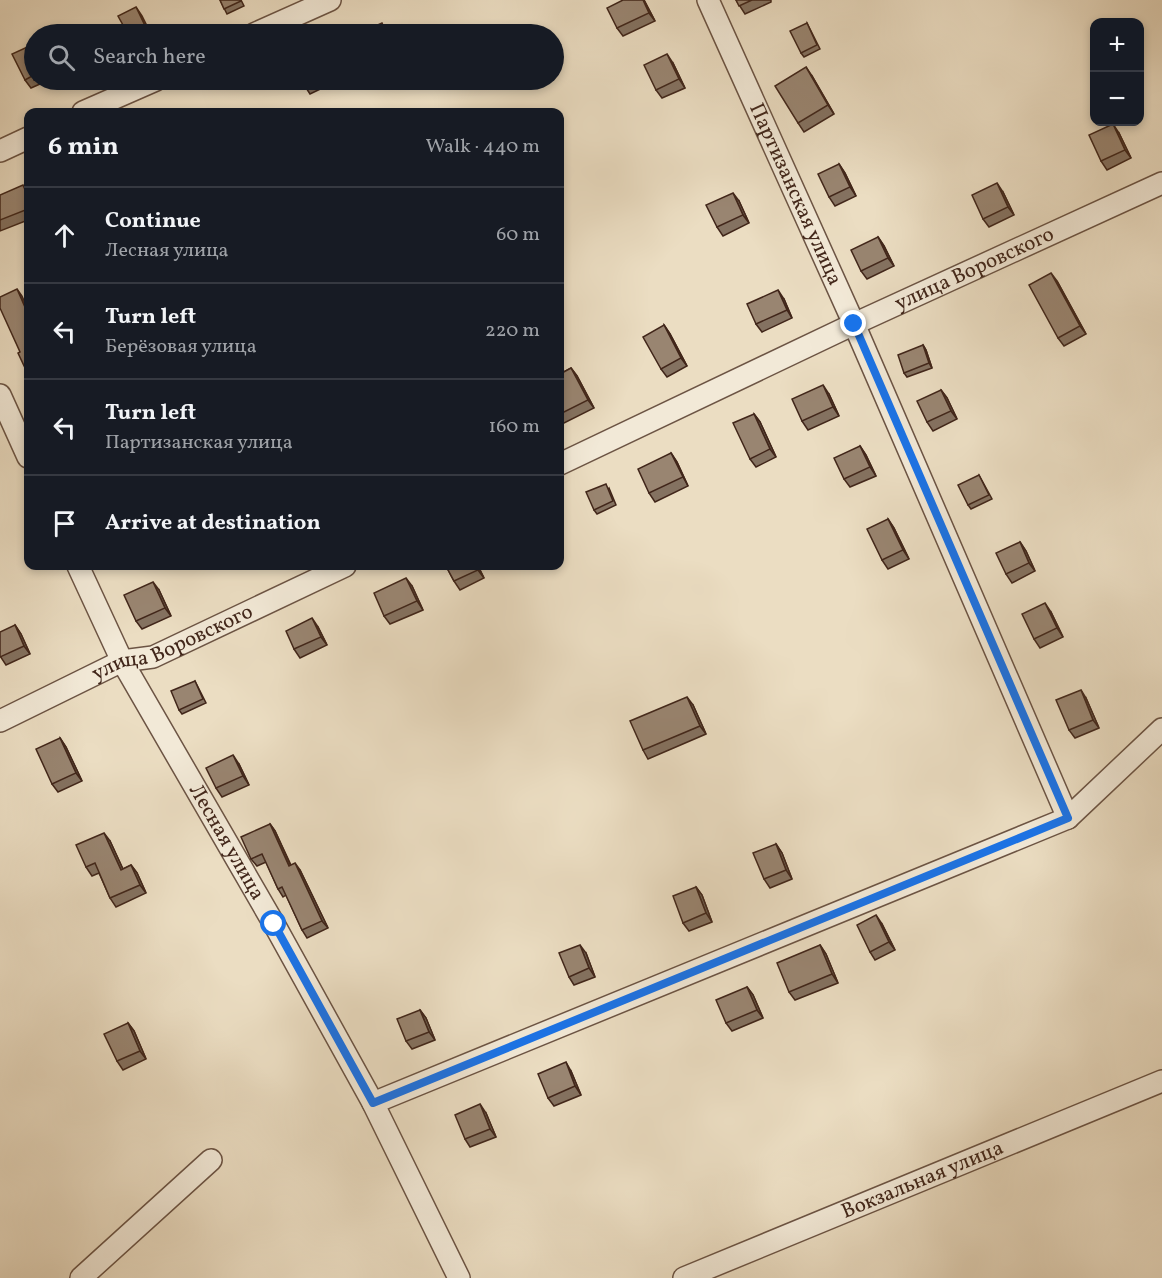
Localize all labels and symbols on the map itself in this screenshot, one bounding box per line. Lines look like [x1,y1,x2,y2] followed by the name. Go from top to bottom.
[742,98,849,290] street label: Партизанская улица
[890,220,1059,318] street label: улица Воровского
[840,310,866,336] route end
[87,597,258,688] street label: улица Воровского
[182,779,272,906] street label: Лесная улица
[260,910,286,936] route start
[837,1133,1008,1226] street label: Вокзальная улица

